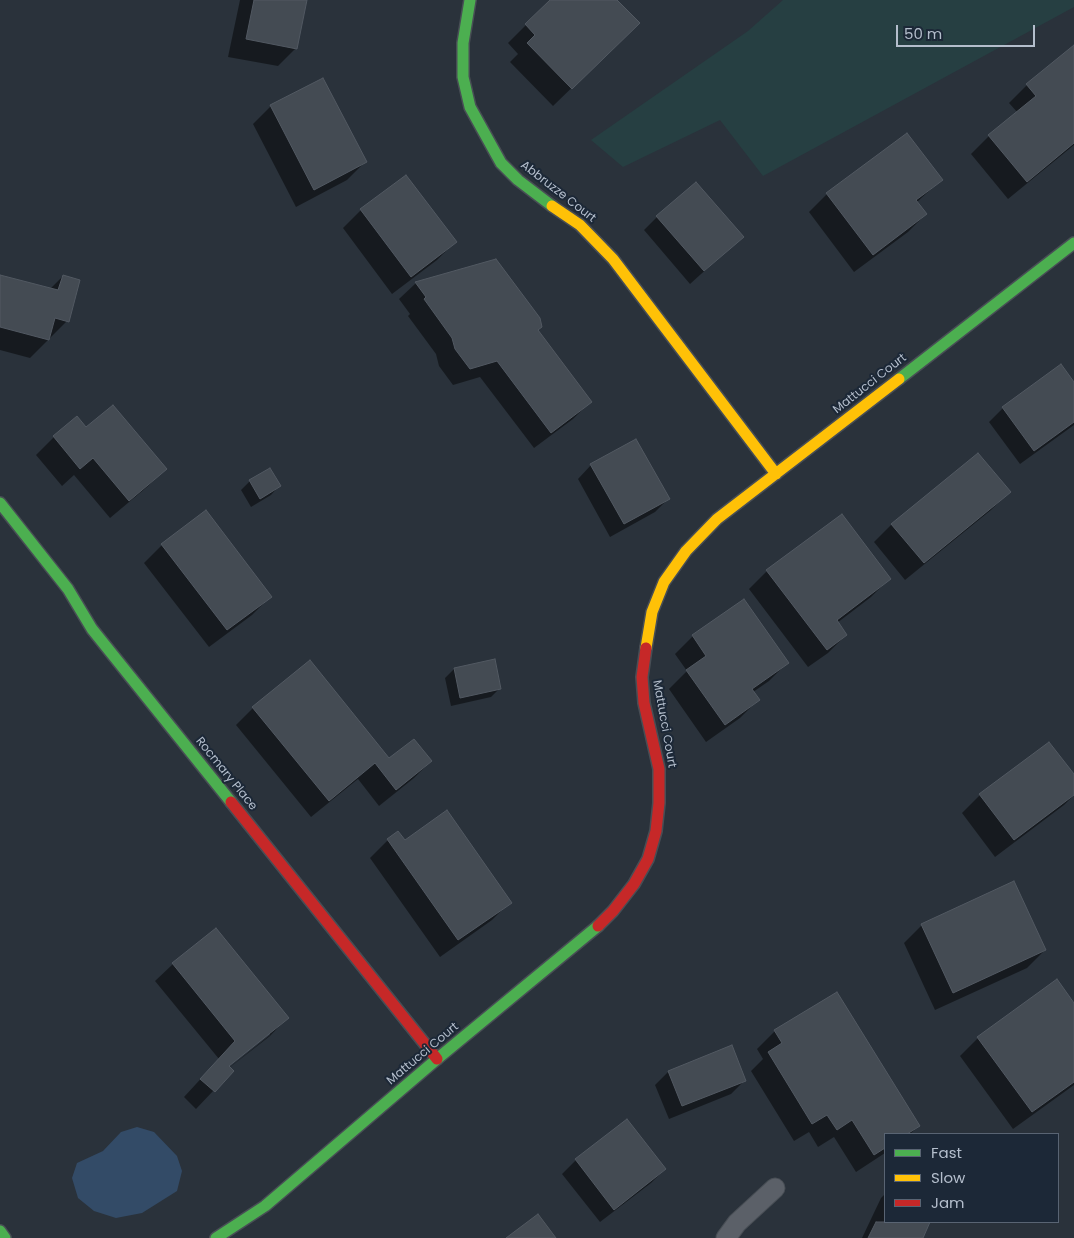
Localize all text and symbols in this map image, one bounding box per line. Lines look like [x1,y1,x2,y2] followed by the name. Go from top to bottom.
[899,15,1038,47] scale bar
[904,23,942,44] text: 50 m
[518,158,598,226] street label: Abbruzze Court
[830,351,910,417] street label: Mattucci Court
[649,679,679,769] street label: Mattucci Court
[192,735,260,813] street label: Rocmary Place
[384,1020,462,1088] street label: Mattucci Court
[884,1133,1059,1223] legend
[931,1142,962,1163] text: Fast
[931,1167,965,1188] text: Slow
[931,1192,965,1213] text: Jam

